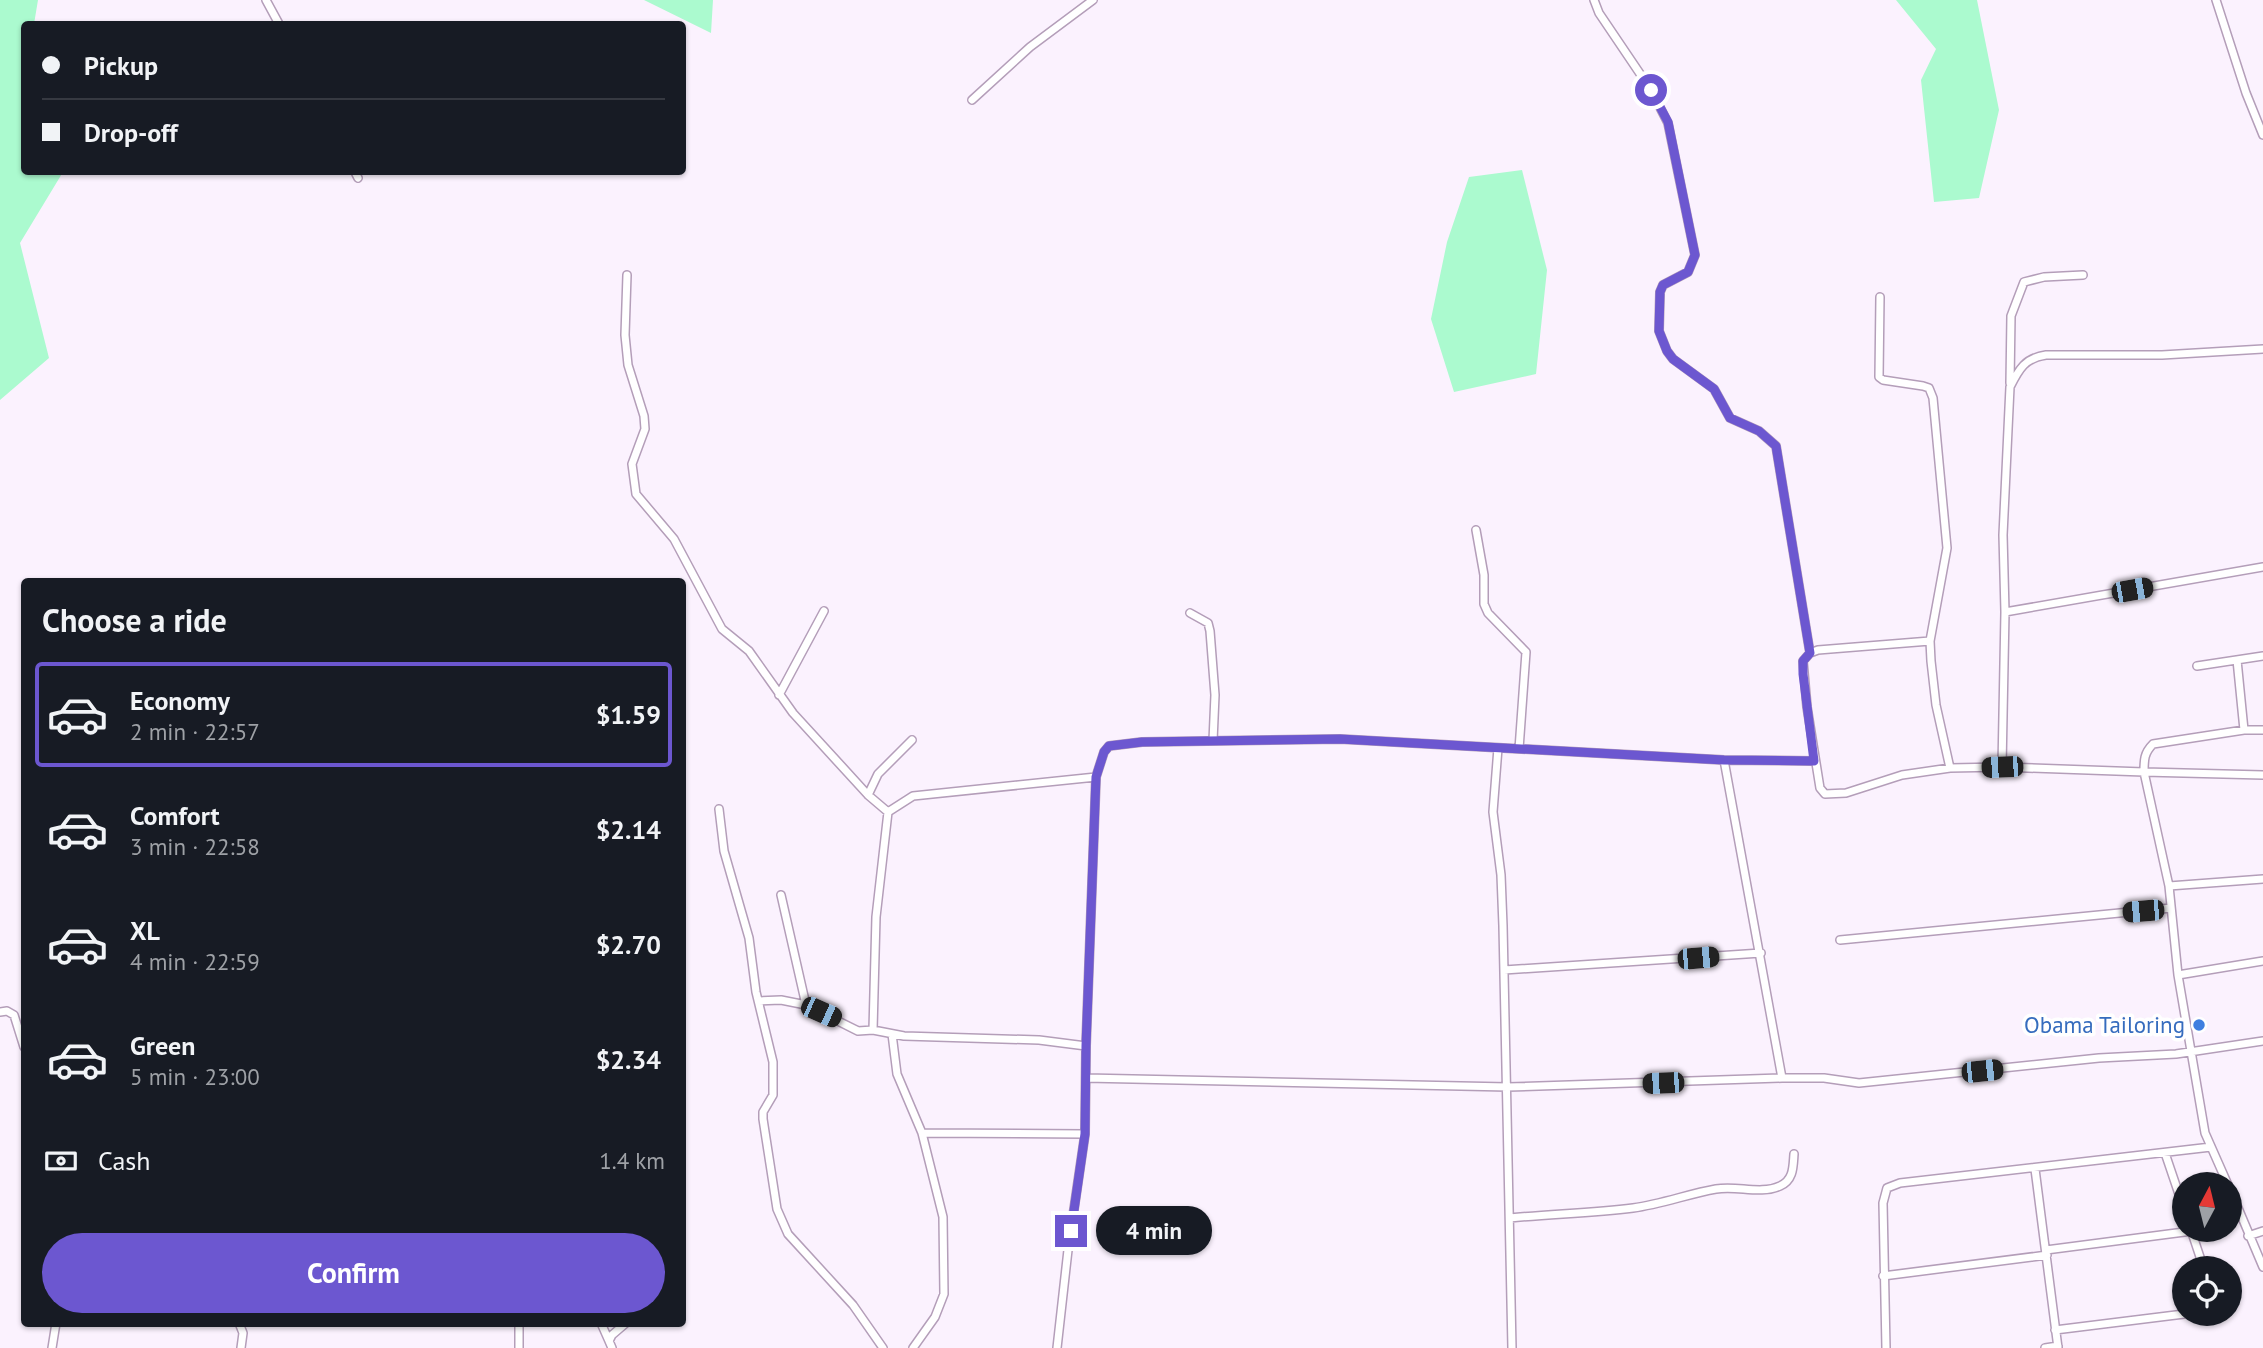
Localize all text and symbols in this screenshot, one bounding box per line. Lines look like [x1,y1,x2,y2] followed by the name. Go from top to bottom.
[84,49,158,82] text: Pickup
[1635,74,1667,106] route start
[84,116,178,149] text: Drop-off
[2110,576,2155,604] car
[42,599,227,641] text: Choose a ride
[46,683,109,746] icon: car
[130,684,230,717] text: Economy
[596,698,661,731] text: $1.59
[130,717,260,746] text: 2 min · 22:57
[1981,756,2024,778] car
[46,798,109,861] icon: car
[130,799,220,832] text: Comfort
[596,813,661,846] text: $2.14
[130,832,260,861] text: 3 min · 22:58
[2122,899,2165,923] car
[46,913,109,976] icon: car
[130,914,160,947] text: XL
[596,928,661,961] text: $2.70
[1677,946,1720,970] car
[130,947,260,976] text: 4 min · 22:59
[798,994,845,1030] car
[2024,1010,2185,1039] place label: Obama Tailoring
[2191,1017,2207,1033] marker: Obama Tailoring
[46,1028,109,1091] icon: car
[130,1029,195,1062] text: Green
[596,1043,661,1076] text: $2.34
[1961,1058,2004,1084] car
[130,1062,260,1091] text: 5 min · 23:00
[1642,1072,1685,1094] car
[42,1142,80,1180] icon: cash
[98,1144,150,1177] text: Cash
[599,1146,665,1175] text: 1.4 km
[2172,1172,2242,1242] north arrow
[2172,1172,2242,1326] map controls
[1096,1206,1211,1256] callout: 4 min
[1055,1215,1087,1247] route end
[1126,1216,1182,1245] text: 4 min
[42,1233,665,1313] button: Confirm
[2172,1256,2242,1326] button: locate

